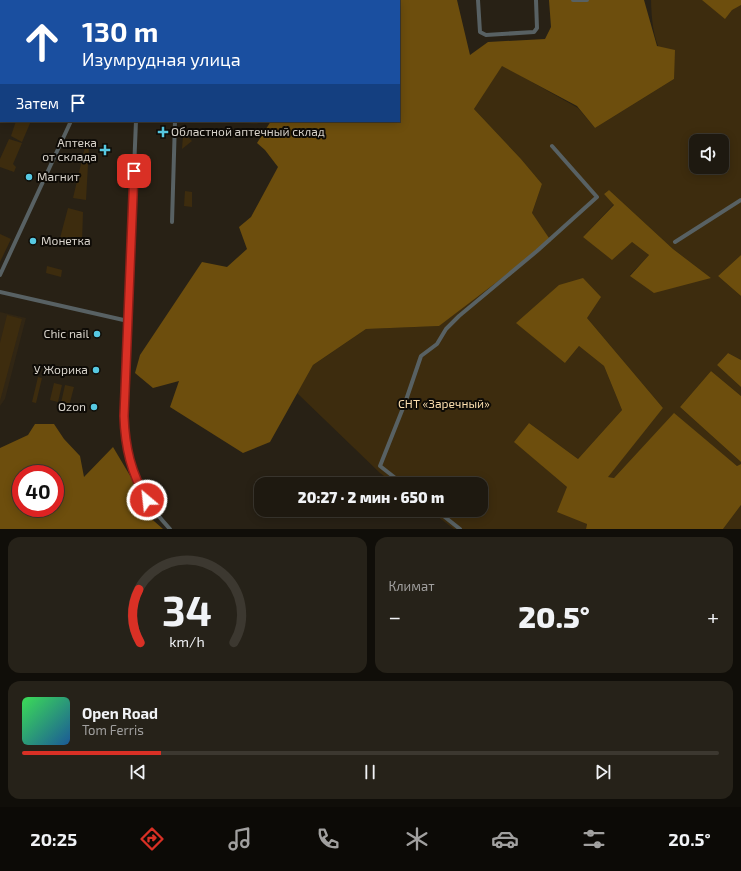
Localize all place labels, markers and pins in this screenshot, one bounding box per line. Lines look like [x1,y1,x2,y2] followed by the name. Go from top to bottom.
[171,124,325,138] place label: Областной аптечный склад
[158,127,168,137] marker: Областной аптечный склад
[42,135,97,163] place label: Аптека от склада
[100,145,110,155] marker: Аптека от склада
[117,154,151,188] pin
[37,169,80,183] place label: Магнит
[24,172,34,182] marker: Магнит
[41,233,91,247] place label: Монетка
[28,236,38,246] marker: Монетка
[44,326,89,340] place label: Chic nail
[92,329,102,339] marker: Chic nail
[34,362,88,376] place label: У Жорика
[91,365,101,375] marker: У Жорика
[58,399,86,413] place label: Ozon
[89,402,99,412] marker: Ozon

